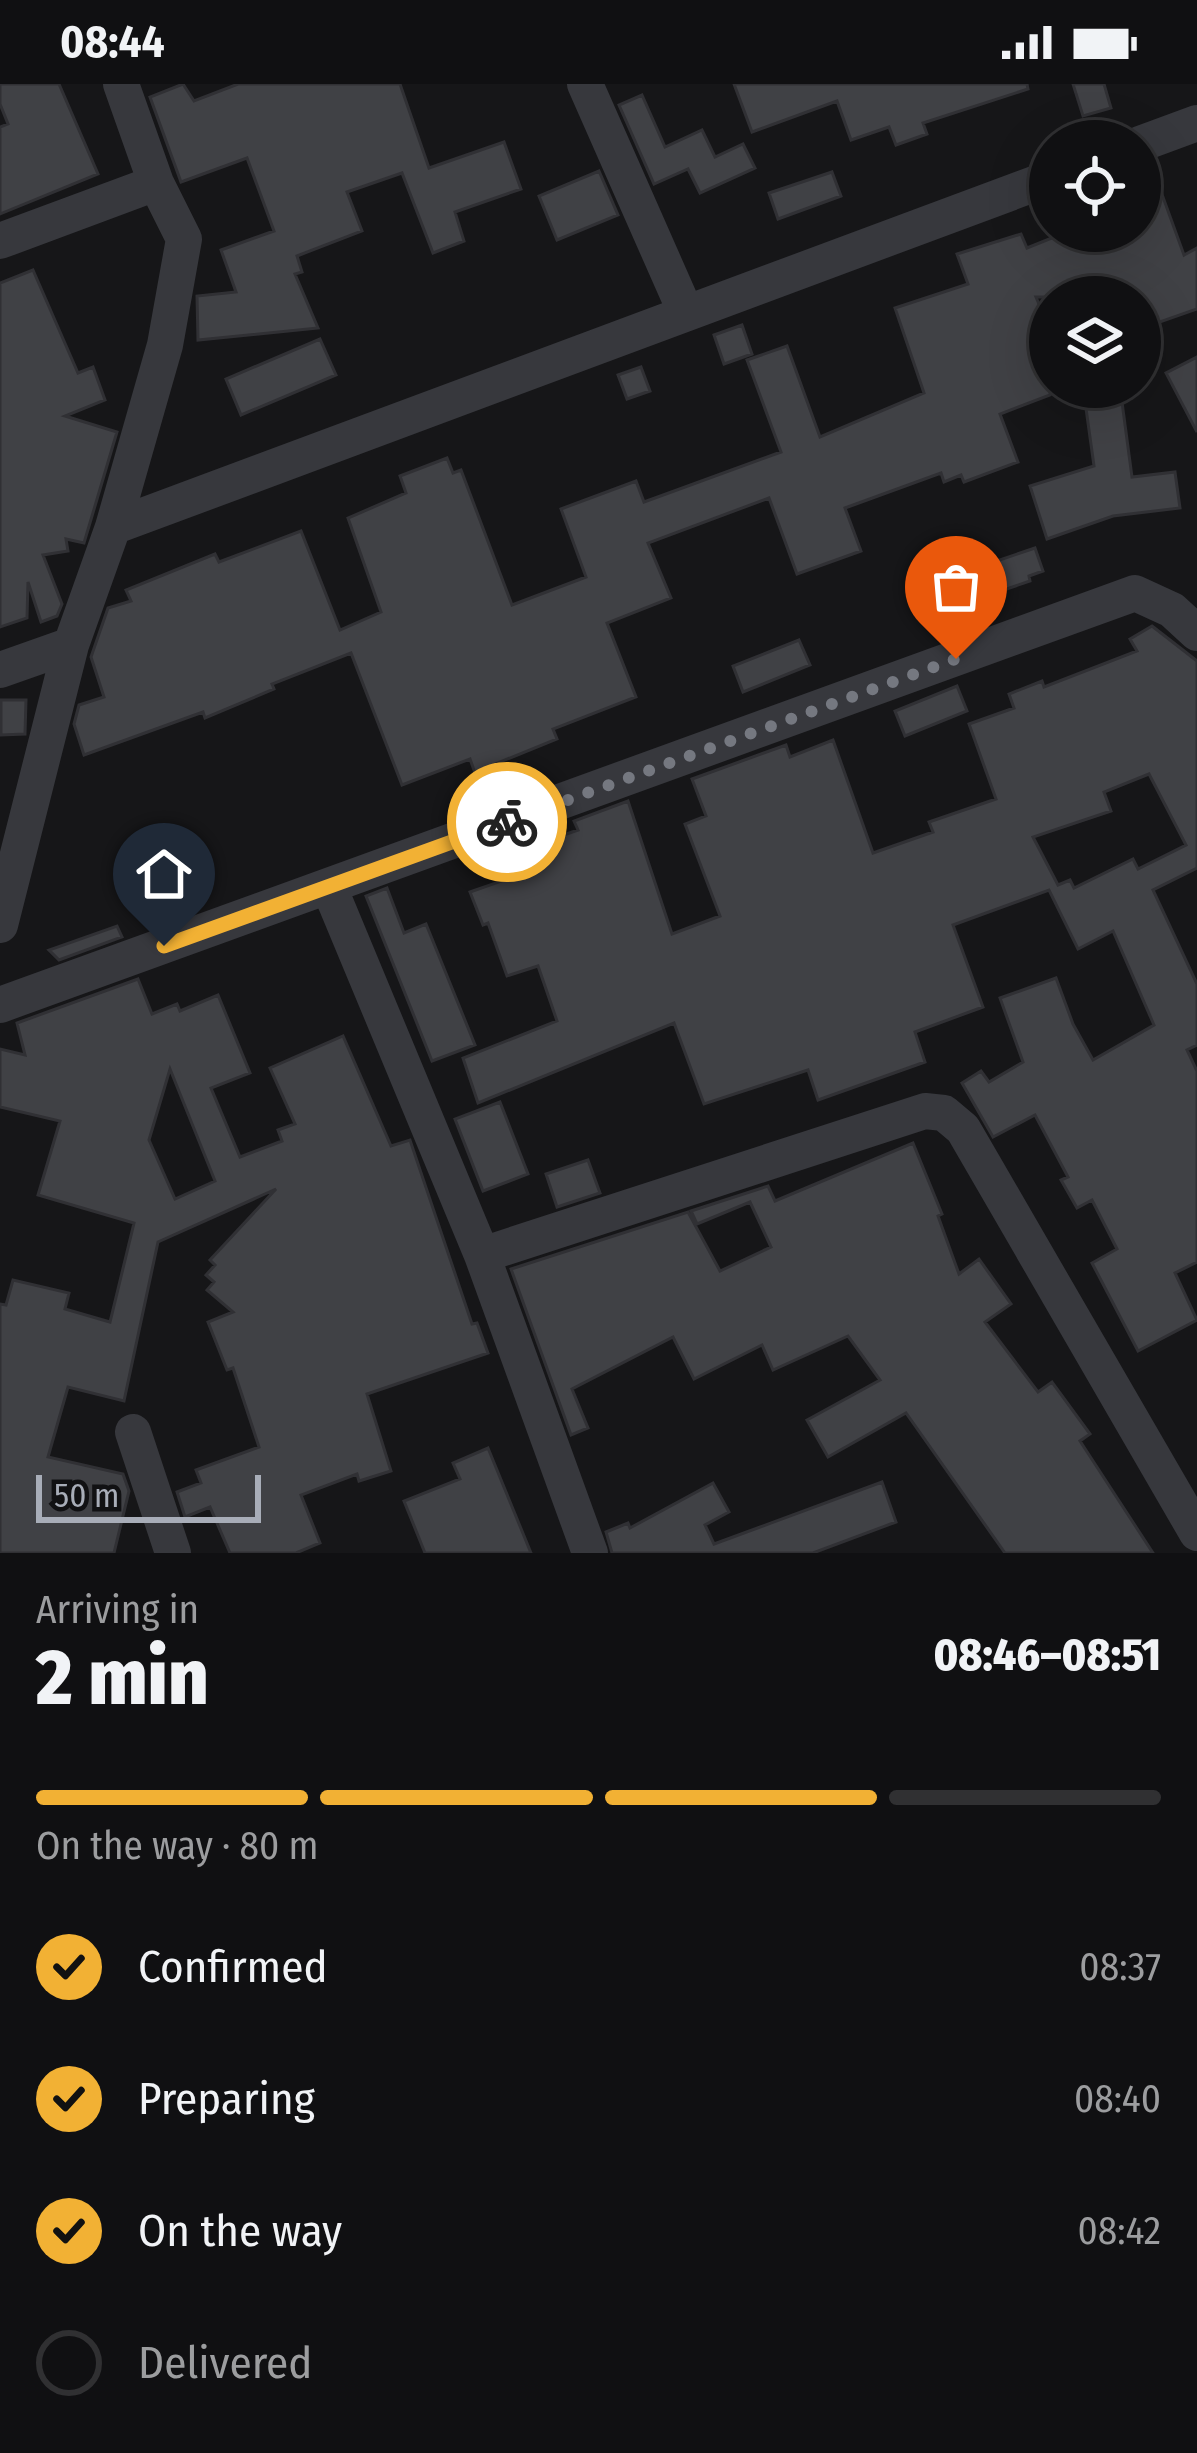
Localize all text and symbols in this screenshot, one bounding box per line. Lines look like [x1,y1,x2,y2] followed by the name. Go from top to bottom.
[60,15,165,69] text: 08:44
[1029,120,1161,408] map controls
[1029,120,1161,252] button: locate
[1029,276,1161,408] button: layers
[905,536,1007,659] pin
[923,554,989,620] icon: bag
[447,762,567,882] courier
[474,789,540,855] icon: bike
[113,823,215,946] pin
[131,841,197,907] icon: home
[36,1469,261,1522] scale bar
[54,1476,119,1516] text: 50 m
[36,1587,199,1633] text: Arriving in
[933,1628,1161,1682] text: 08:46–08:51
[36,1631,209,1725] text: 2 min
[36,1823,318,1869] text: On the way · 80 m
[36,1934,102,2000] icon: check
[138,1940,328,1994] text: Confirmed
[1079,1944,1161,1990] text: 08:37
[36,2066,102,2132] icon: check
[138,2072,315,2126] text: Preparing
[1074,2076,1161,2122] text: 08:40
[36,2198,102,2264] icon: check
[138,2204,342,2258] text: On the way
[1078,2208,1161,2254] text: 08:42
[138,2336,312,2390] text: Delivered

